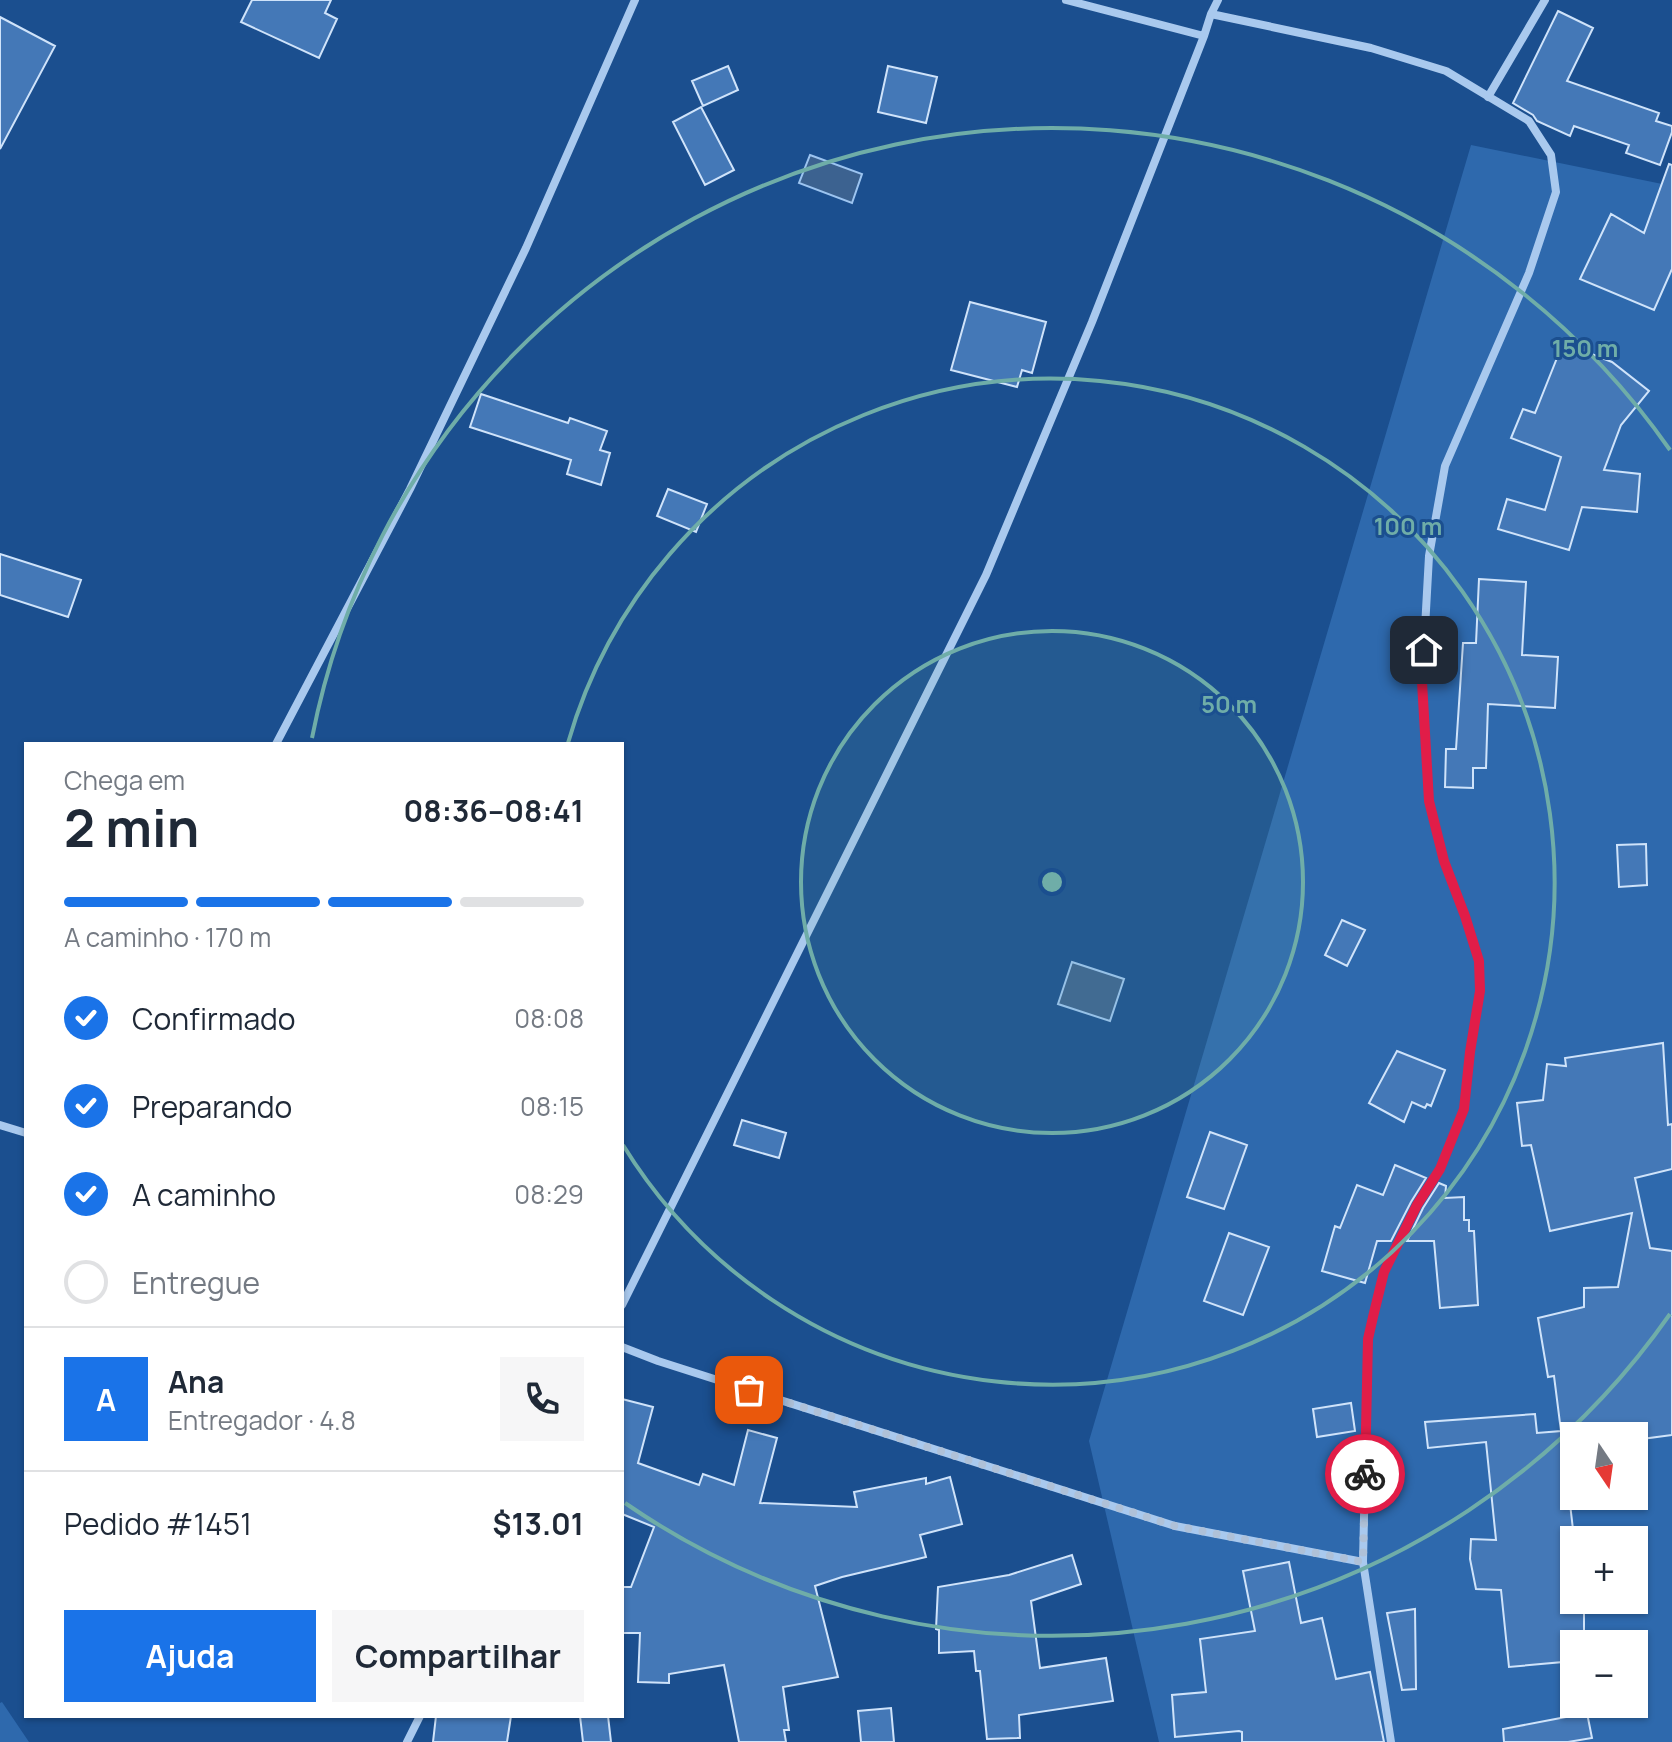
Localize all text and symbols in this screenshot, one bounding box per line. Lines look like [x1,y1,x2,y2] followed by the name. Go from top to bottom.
[1552,331,1618,364] text: 150 m
[1374,509,1442,542] text: 100 m
[1390,616,1458,684] pin
[1402,628,1446,672] icon: home
[1201,687,1257,720] text: 50 m
[64,762,185,798] text: Chega em
[404,790,584,831] text: 08:36–08:41
[64,792,199,863] text: 2 min
[1038,868,1066,896] centre of rings
[64,919,271,955] text: A caminho · 170 m
[64,996,108,1040] icon: check
[132,998,296,1039] text: Confirmado
[514,1000,584,1036] text: 08:08
[64,1084,108,1128] icon: check
[132,1086,292,1127] text: Preparando
[520,1088,584,1124] text: 08:15
[64,1172,108,1216] icon: check
[132,1174,276,1215] text: A caminho
[514,1176,584,1212] text: 08:29
[132,1262,260,1303] text: Entregue
[715,1356,783,1424] pin
[500,1357,584,1441] button: phone
[168,1361,224,1402] text: Ana
[727,1368,771,1412] icon: bag
[96,1379,116,1420] text: A
[168,1402,356,1438] text: Entregador · 4.8
[1560,1422,1648,1510] north arrow
[1560,1422,1648,1718] map controls
[1325,1434,1405,1514] courier
[1343,1452,1387,1496] icon: bike
[64,1503,252,1544] text: Pedido #1451
[493,1503,584,1544] text: $13.01
[1560,1526,1648,1614] button: +
[64,1610,316,1702] button: Ajuda
[332,1610,584,1702] button: Compartilhar
[1560,1630,1648,1718] button: −

